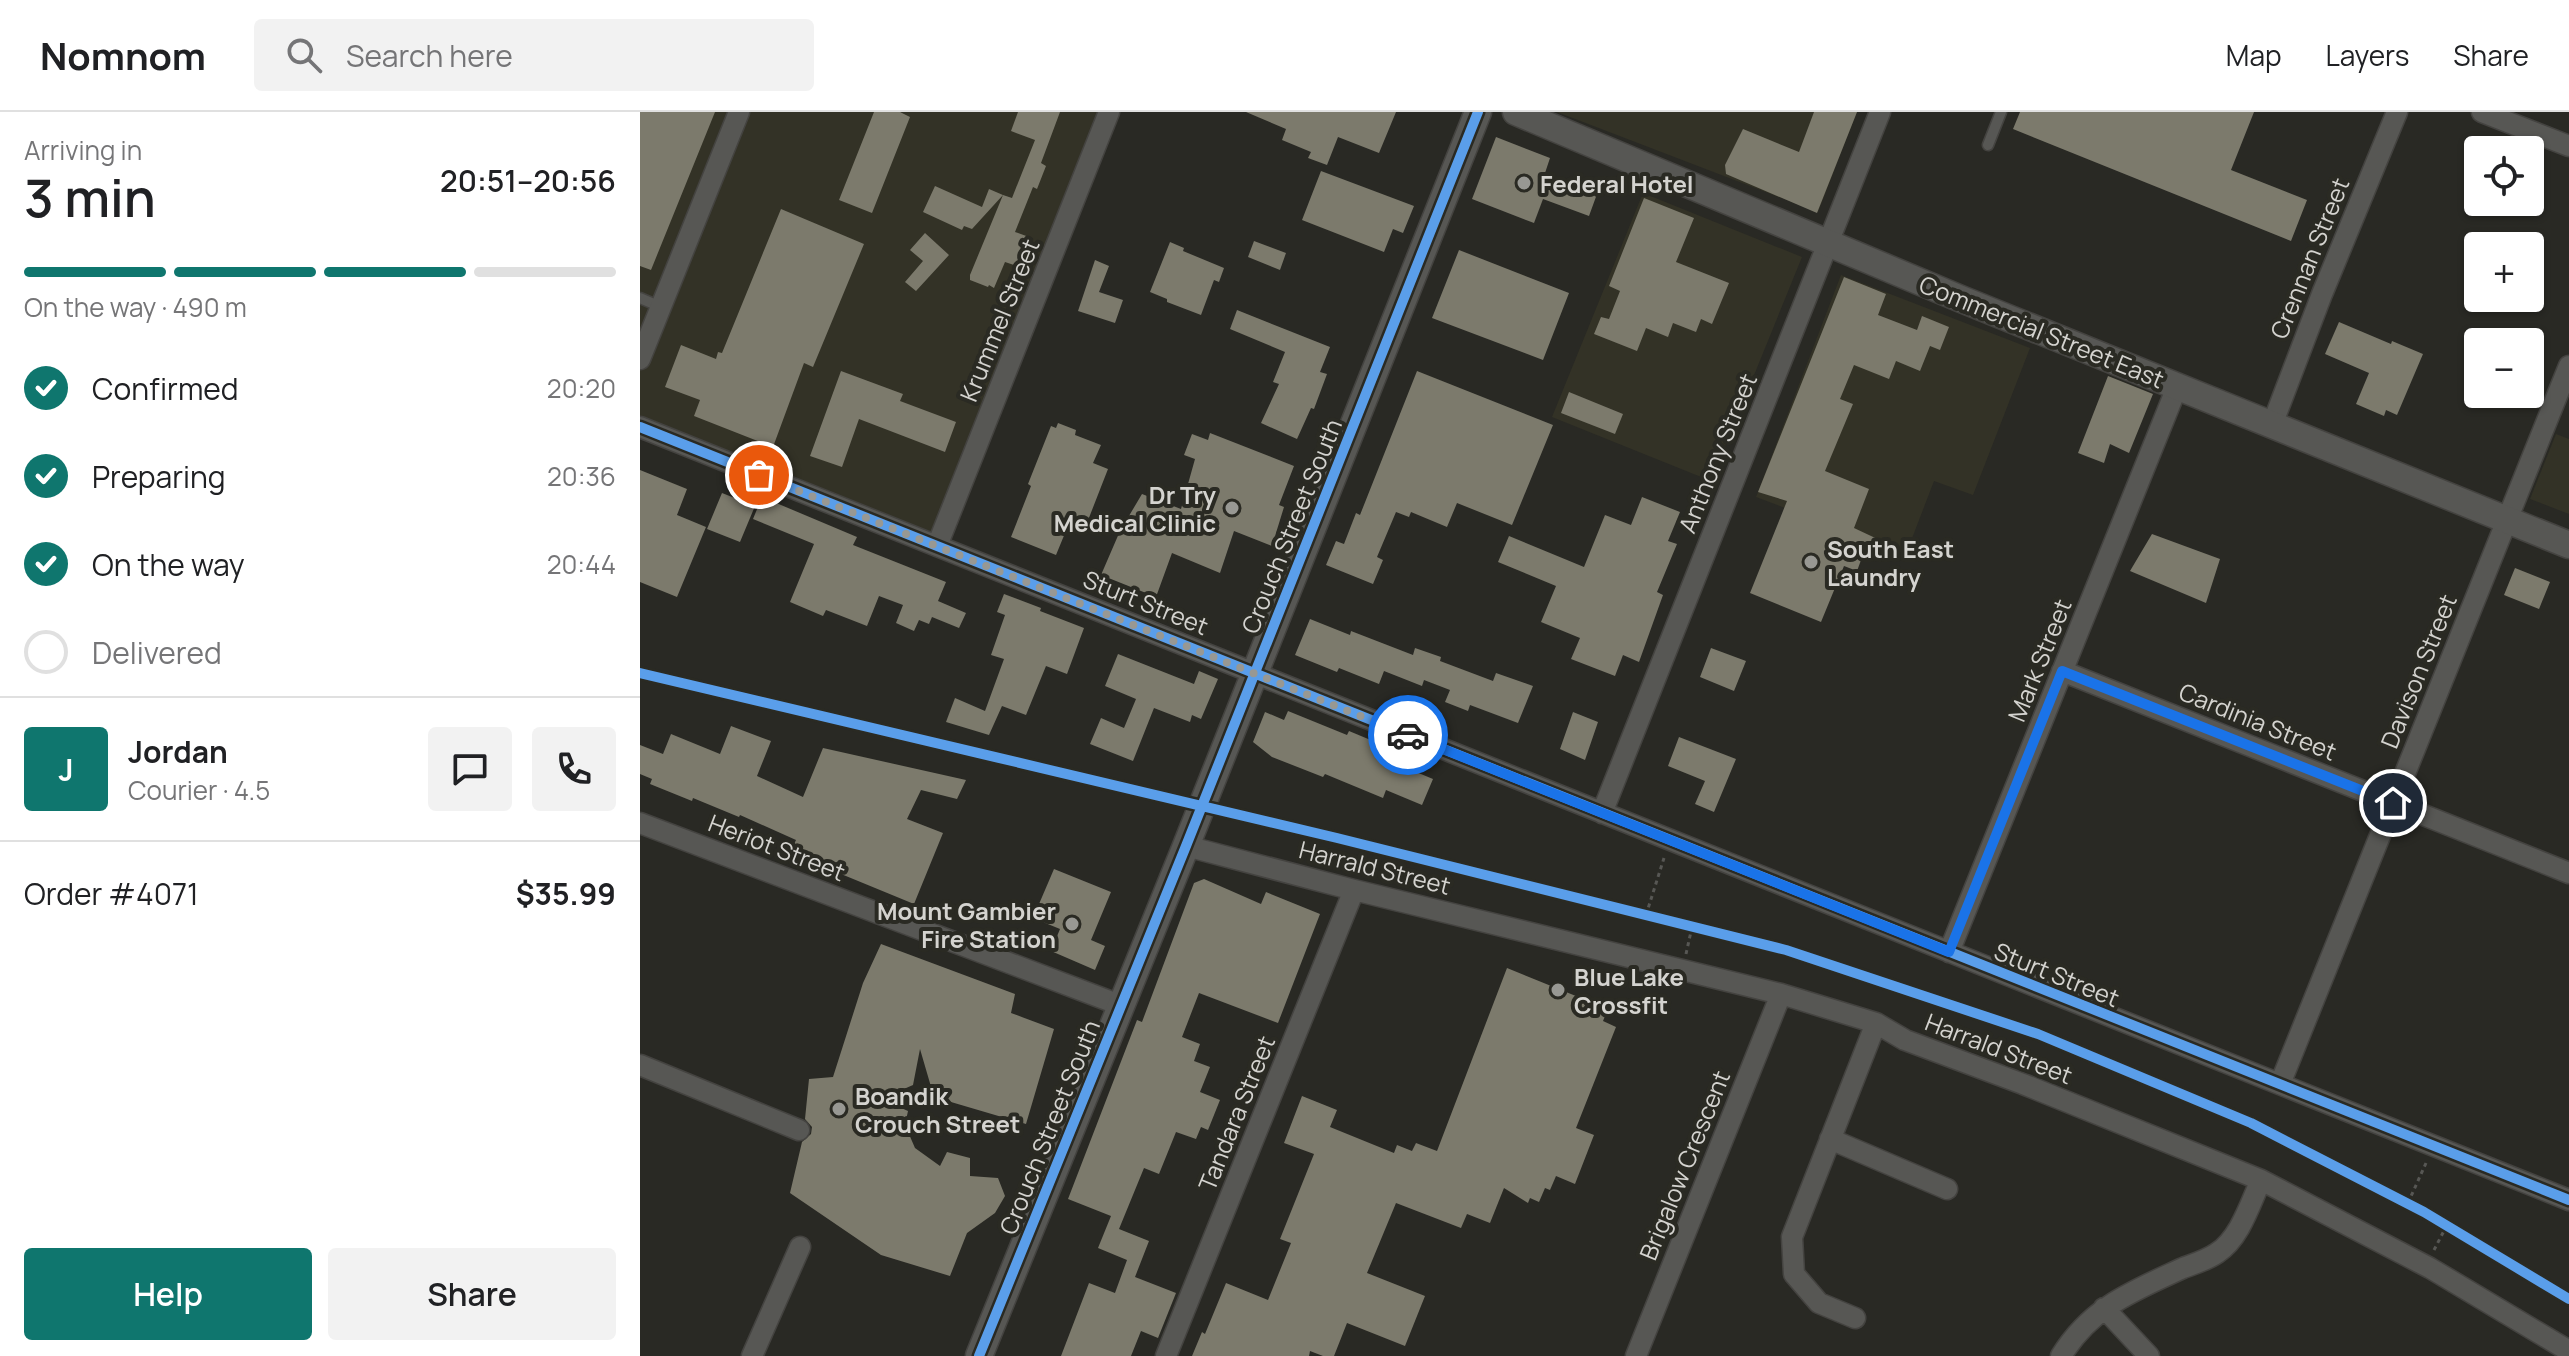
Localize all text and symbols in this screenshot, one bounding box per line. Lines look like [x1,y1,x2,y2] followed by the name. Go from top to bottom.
[254,19,814,91] search box
[40,29,206,81] text: Nomnom
[282,33,326,77] icon: search
[346,35,513,76] text: Search here
[2226,36,2282,74] text: Map
[2326,36,2409,74] text: Layers
[2453,36,2529,74] text: Share
[24,132,142,168] text: Arriving in
[2464,136,2544,408] map controls
[2464,136,2544,216] button: locate
[440,160,616,201] text: 20:51–20:56
[24,162,156,233] text: 3 min
[1540,167,1694,200] place label: Federal Hotel
[2262,173,2356,343] street label: Crennan Street
[1515,174,1533,192] marker: Federal Hotel
[2464,232,2544,312] button: +
[951,234,1047,406] street label: Krummel Street
[1915,267,2169,395] street label: Commercial Street East
[24,289,247,325] text: On the way · 490 m
[2464,328,2544,408] button: −
[24,366,68,410] icon: check
[92,368,239,409] text: Confirmed
[1670,368,1764,538] street label: Anthony Street
[547,370,616,406] text: 20:20
[1233,414,1349,638] street label: Crouch Street South
[725,441,793,509] pin
[737,453,781,497] icon: bag
[24,454,68,498] icon: check
[92,456,226,497] text: Preparing
[547,458,616,494] text: 20:36
[1054,478,1217,539] place label: Dr Try Medical Clinic
[1223,499,1241,517] marker: Dr Try Medical Clinic
[1827,532,1954,593] place label: South East Laundry
[24,542,68,586] icon: check
[92,544,245,585] text: On the way
[547,546,616,582] text: 20:44
[1802,553,1820,571] marker: South East Laundry
[1079,562,1213,642] street label: Sturt Street
[2372,589,2464,753] street label: Davison Street
[1999,594,2079,726] street label: Mark Street
[92,632,222,673] text: Delivered
[2174,674,2342,768] street label: Cardinia Street
[1368,695,1448,775] courier
[1386,713,1430,757] icon: car
[428,727,512,811] button: chat
[532,727,616,811] button: phone
[128,731,228,772] text: Jordan
[58,749,74,790] text: J
[2359,769,2427,837] pin
[128,772,270,808] text: Courier · 4.5
[2371,781,2415,825] icon: home
[704,806,850,888] street label: Heriot Street
[1296,832,1454,902] street label: Harrald Street
[24,873,199,914] text: Order #4071
[516,873,616,914] text: $35.99
[877,894,1056,955] place label: Mount Gambier Fire Station
[1063,915,1081,933] marker: Mount Gambier Fire Station
[1990,934,2124,1014] street label: Sturt Street
[1574,960,1684,1021] place label: Blue Lake Crossfit
[1549,981,1567,999] marker: Blue Lake Crossfit
[1921,1005,2077,1091] street label: Harrald Street
[991,1015,1107,1239] street label: Crouch Street South
[1190,1031,1282,1195] street label: Tandara Street
[1631,1065,1737,1265] street label: Brigalow Crescent
[855,1079,1020,1140] place label: Boandik Crouch Street
[830,1100,848,1118] marker: Boandik Crouch Street
[24,1248,312,1340] button: Help
[328,1248,616,1340] button: Share

